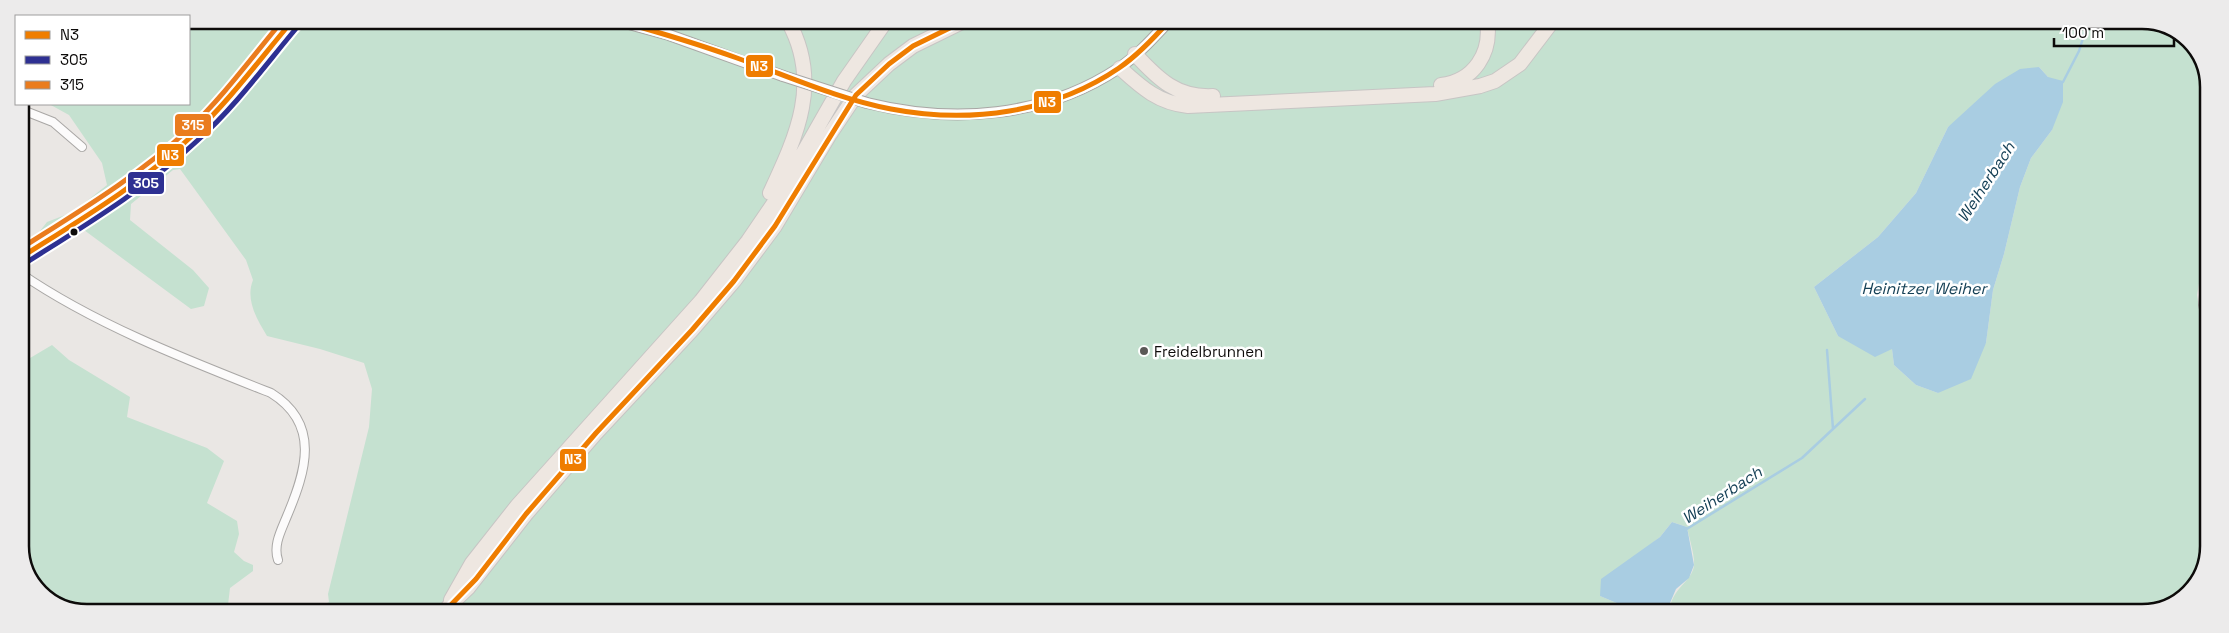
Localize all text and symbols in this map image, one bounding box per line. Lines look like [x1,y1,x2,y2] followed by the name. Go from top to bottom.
[15,15,190,105] legend
[2054,15,2174,47] scale bar
[2062,23,2104,42] text: 100 m
[60,25,79,44] text: N3
[60,50,88,69] text: 305
[745,54,774,78] line badge: N3
[750,57,768,75] text: N3
[60,75,84,94] text: 315
[1033,90,1062,114] line badge: N3
[1038,93,1056,111] text: N3
[174,113,212,137] line badge: 315
[182,116,205,134] text: 315
[1952,137,2020,226] water label: Weiherbach
[156,143,185,167] line badge: N3
[161,146,179,164] text: N3
[127,171,165,195] line badge: 305
[133,174,159,192] text: 305
[69,227,79,237] unlabelled marker
[1862,278,1988,299] water label: Heinitzer Weiher
[1154,342,1263,361] place label: Freidelbrunnen
[1138,345,1150,357] marker: Freidelbrunnen
[559,448,587,472] line badge: N3
[564,450,582,468] text: N3
[1678,461,1767,529] water label: Weiherbach

